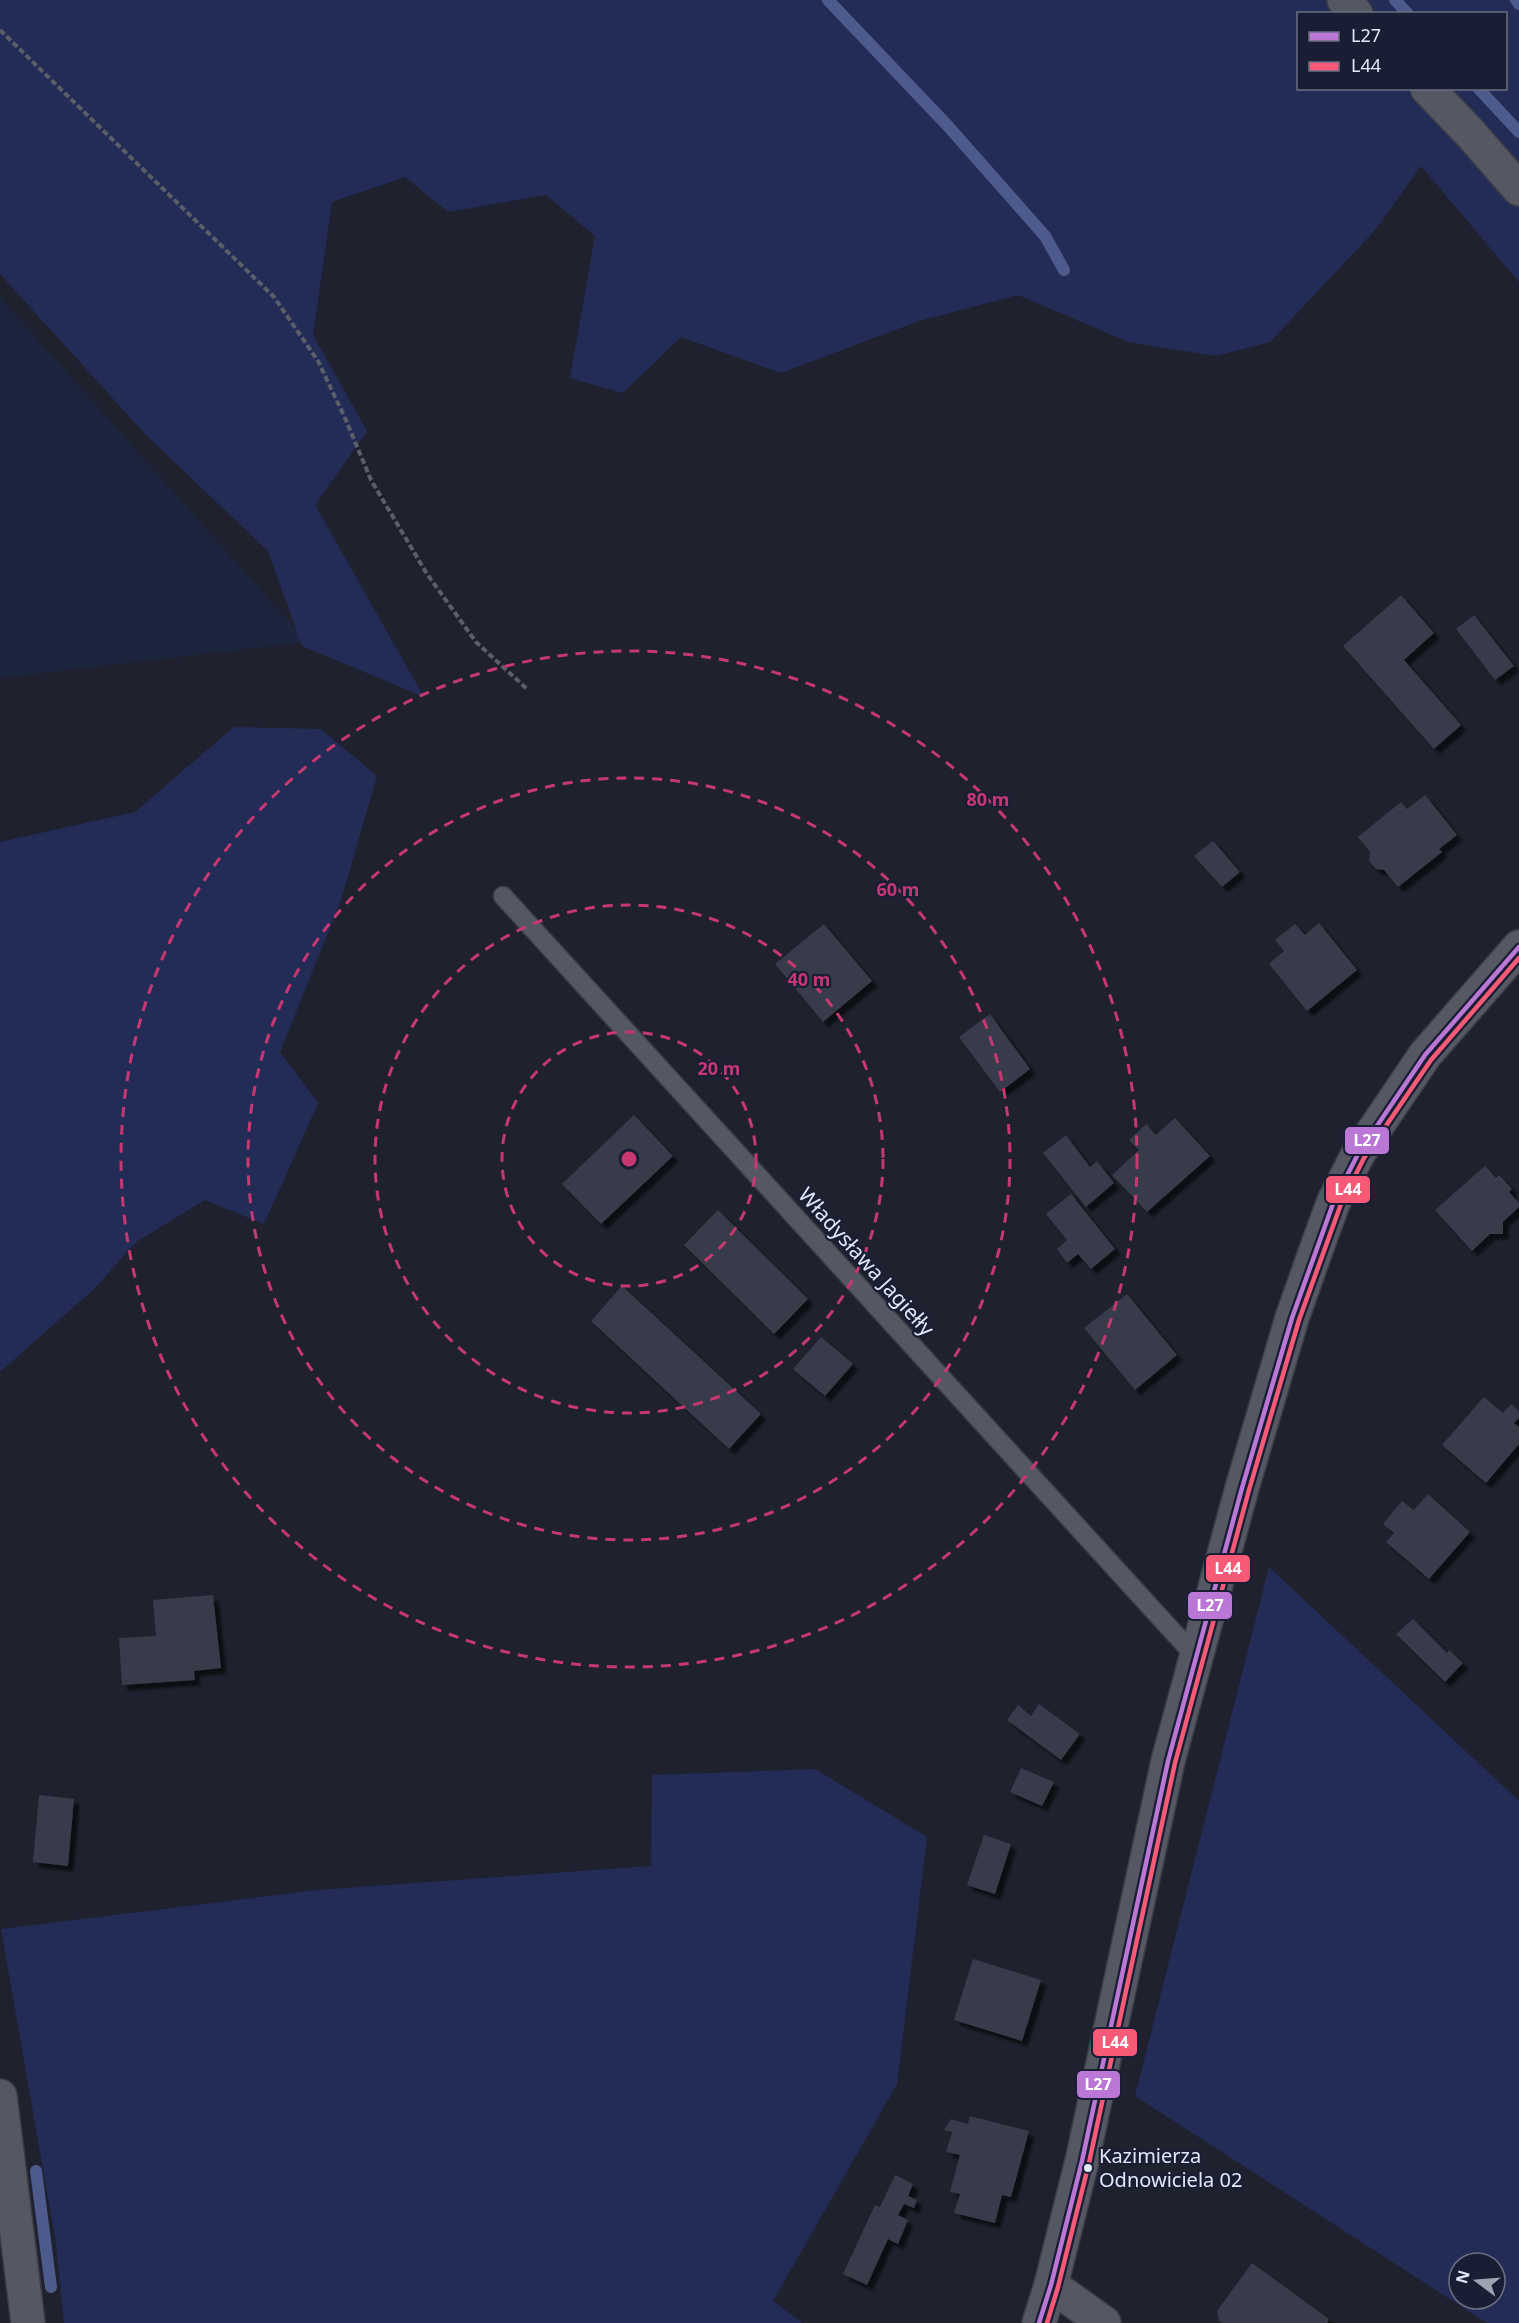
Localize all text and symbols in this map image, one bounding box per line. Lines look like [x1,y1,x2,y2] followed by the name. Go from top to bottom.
[1297,12,1507,90] legend
[1351,23,1381,47] text: L27
[1351,53,1381,77] text: L44
[967,787,1009,811] text: 80 m
[877,877,919,901] text: 60 m
[788,967,830,991] text: 40 m
[698,1056,740,1080] text: 20 m
[1344,1126,1390,1155] line badge: L27
[1353,1129,1381,1151] text: L27
[619,1149,639,1169] centre of rings
[1325,1175,1371,1204] line badge: L44
[1334,1178,1362,1200] text: L44
[793,1181,941,1342] street label: Władysława Jagiełły
[1205,1554,1251,1583] line badge: L44
[1214,1557,1242,1579] text: L44
[1187,1591,1233,1620] line badge: L27
[1196,1594,1224,1616] text: L27
[1092,2028,1138,2057] line badge: L44
[1101,2031,1129,2053] text: L44
[1076,2070,1121,2099] line badge: L27
[1084,2073,1112,2095] text: L27
[1099,2142,1242,2193] place label: Kazimierza Odnowiciela 02
[1082,2162,1094,2174] marker: Kazimierza Odnowiciela 02
[1447,2251,1507,2311] north arrow
[1450,2268,1475,2286] text: N

